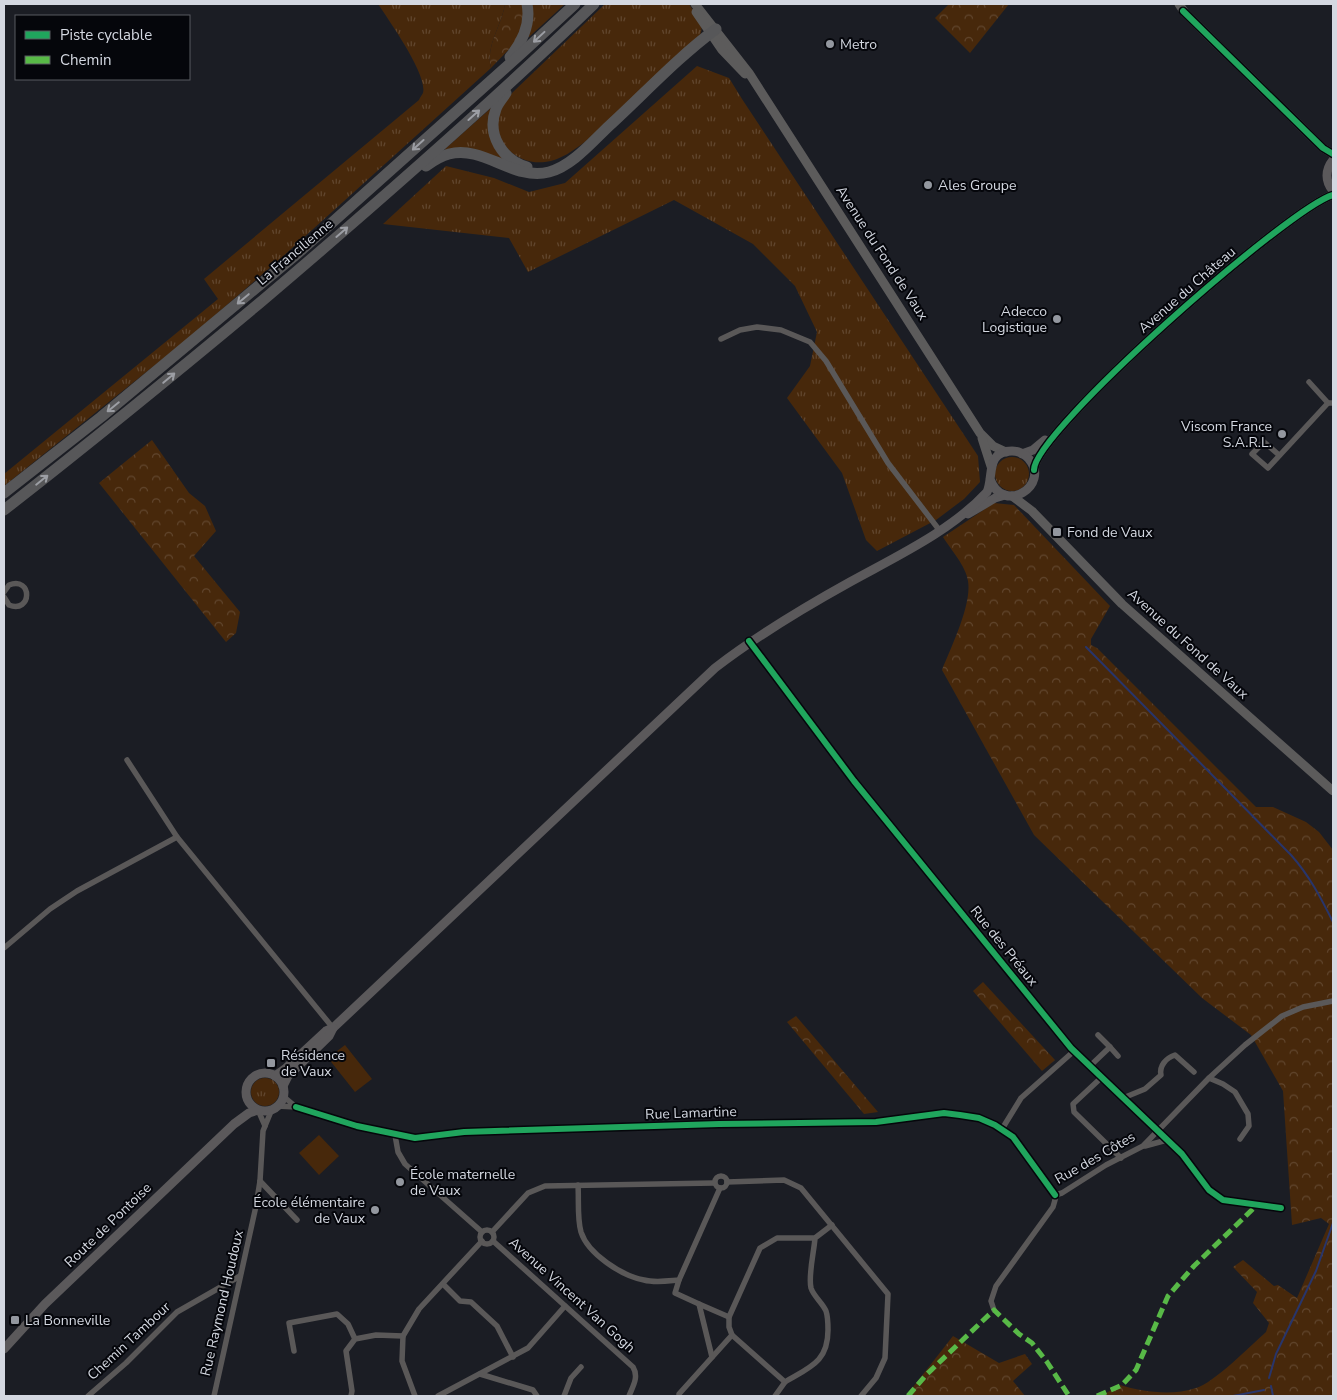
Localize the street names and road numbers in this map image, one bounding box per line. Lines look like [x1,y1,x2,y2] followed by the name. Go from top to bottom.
[831,182,933,324] street label: Avenue du Fond de Vaux
[253,214,337,290] street label: La Francilienne
[1134,242,1240,338] street label: Avenue du Château
[1124,585,1253,704] street label: Avenue du Fond de Vaux
[966,902,1043,991] street label: Rue des Préaux
[645,1102,737,1124] street label: Rue Lamartine
[1051,1127,1139,1189] street label: Rue des Côtes
[60,1178,156,1272] street label: Route de Pontoise
[196,1228,248,1378] street label: Rue Raymond Houdoux
[505,1233,639,1357] street label: Avenue Vincent Van Gogh
[83,1298,175,1384] street label: Chemin Tambour

